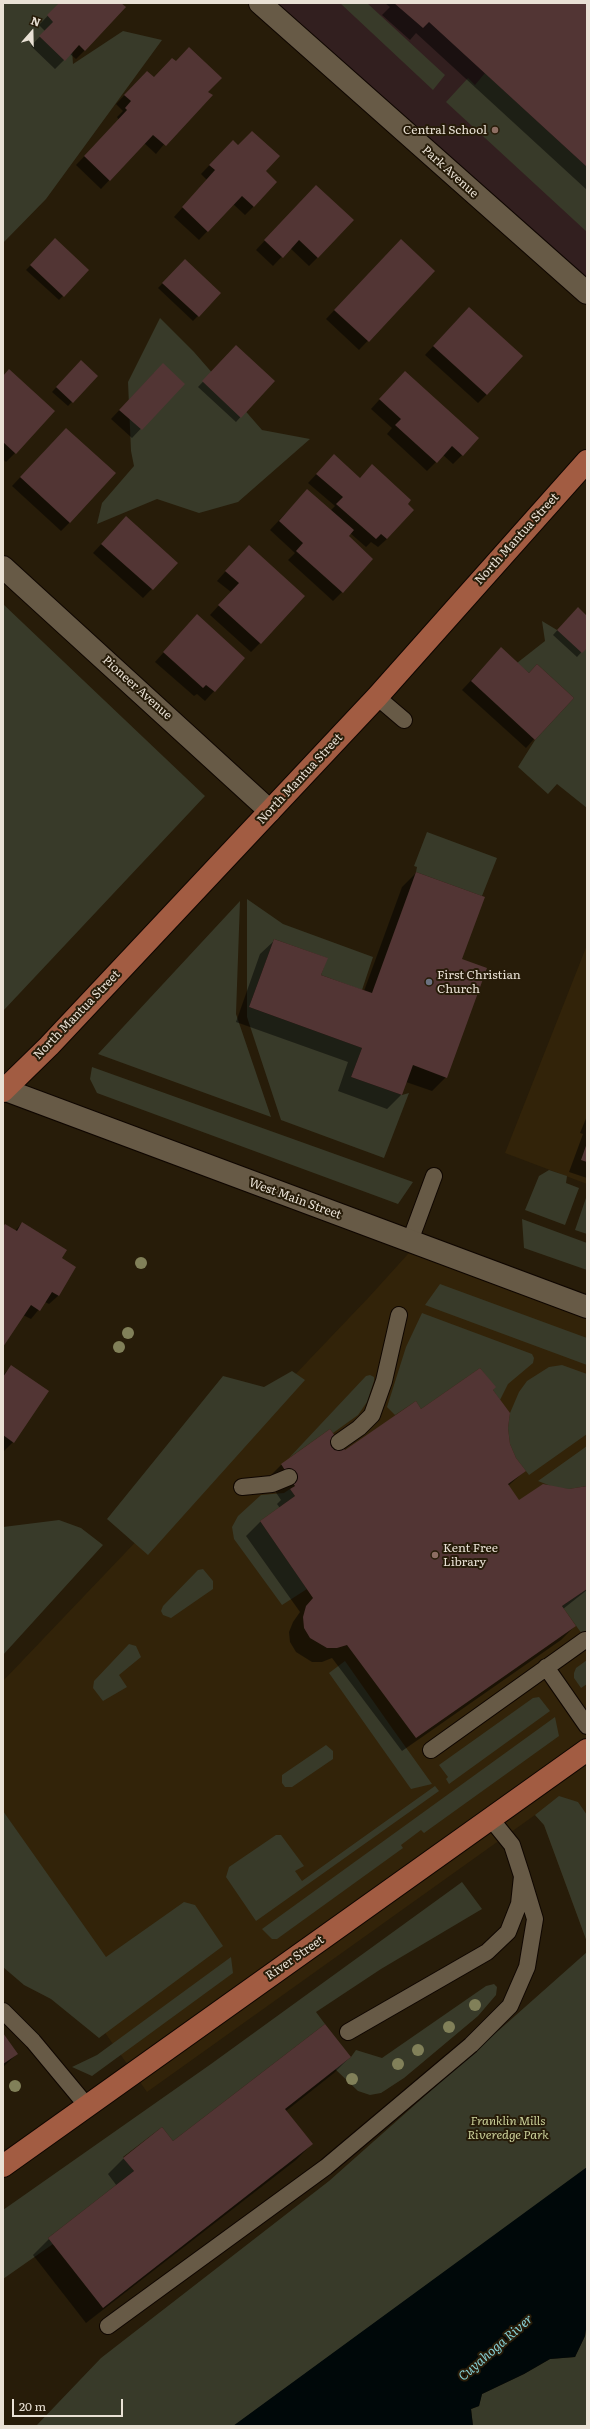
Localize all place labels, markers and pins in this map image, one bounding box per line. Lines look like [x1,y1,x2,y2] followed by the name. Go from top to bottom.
[403,123,487,137] place label: Central School
[490,125,500,135] marker: Central School
[437,968,521,996] place label: First Christian Church
[424,977,434,987] marker: First Christian Church
[443,1541,498,1569] place label: Kent Free Library
[430,1550,440,1560] marker: Kent Free Library

